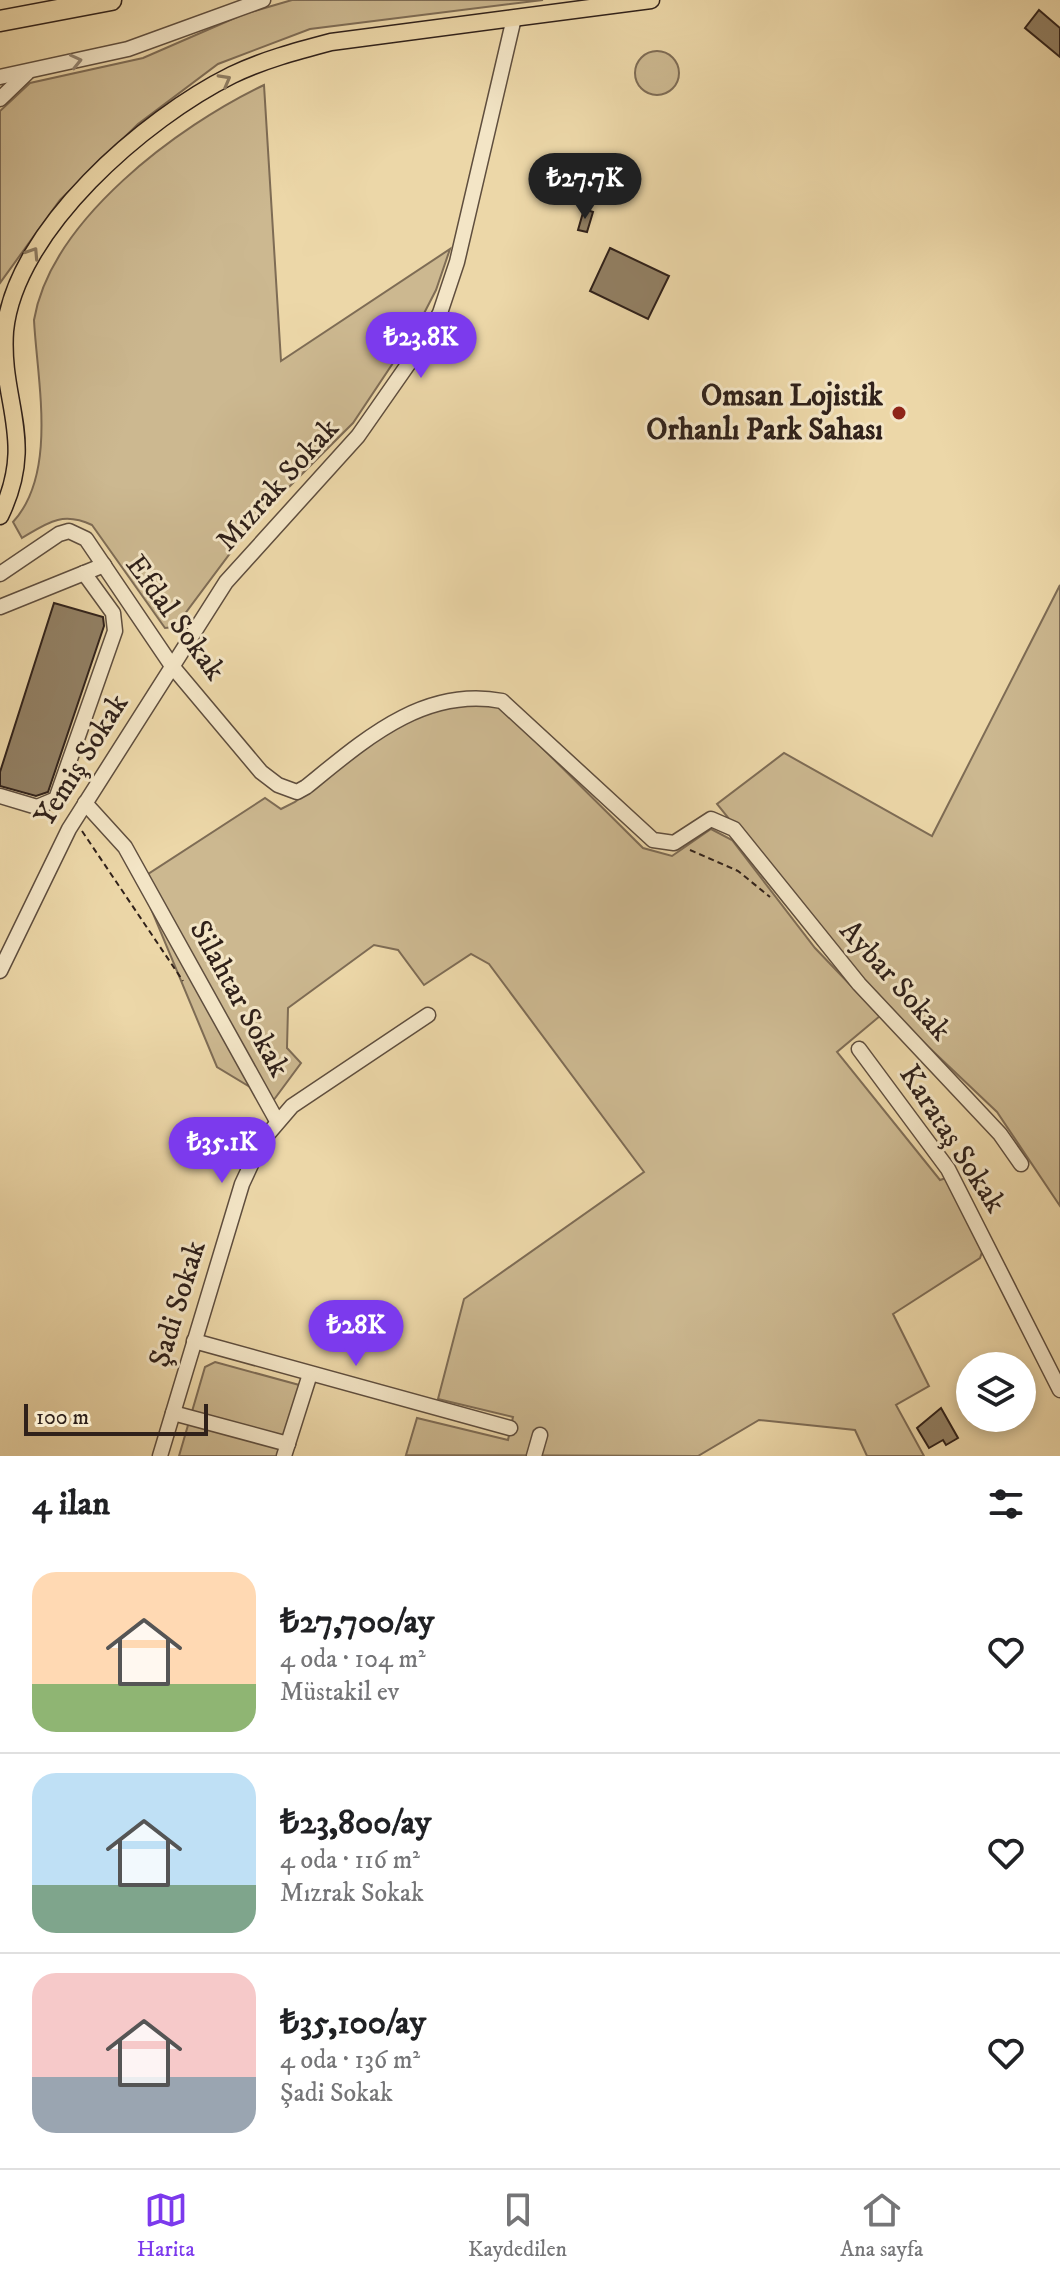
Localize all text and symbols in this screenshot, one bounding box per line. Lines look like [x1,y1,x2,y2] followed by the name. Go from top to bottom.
[69,53,83,70] one-way arrow
[216,74,231,90] one-way arrow
[520,153,650,221] pin: ₺27.7K
[546,162,624,195] text: ₺27.7K
[24,247,39,261] one-way arrow
[356,312,486,380] pin: ₺23.8K
[384,321,458,354] text: ₺23.8K
[646,378,884,449] place label: Omsan Lojistik Orhanlı Park Sahası
[890,404,908,422] marker: Omsan Lojistik Orhanlı Park Sahası
[209,411,347,559] street label: Mızrak Sokak
[117,548,233,688] street label: Efdal Sokak
[27,687,137,833] street label: Yemiş Sokak
[831,913,959,1049] street label: Aybar Sokak
[181,914,297,1084] street label: Silahtar Sokak
[890,1058,1014,1220] street label: Karataş Sokak
[157,1117,287,1185] pin: ₺35.1K
[187,1126,257,1159] text: ₺35.1K
[141,1236,215,1372] street label: Şadi Sokak
[309,1300,403,1368] pin: ₺28K
[327,1309,385,1342] text: ₺28K
[956,1352,1036,1432] map controls
[956,1352,1036,1432] button: layers
[24,1400,208,1436] scale bar
[36,1404,89,1431] text: 100 m
[984,1482,1028,1526] icon: filters
[32,1483,110,1525] text: 4 ilan
[280,1601,434,1643] text: ₺27,700/ay
[96,1604,192,1700] icon: home
[984,1630,1028,1674] icon: heart
[280,1643,426,1676] text: 4 oda · 104 m²
[280,1676,399,1709] text: Müstakil ev
[280,1802,431,1844] text: ₺23,800/ay
[96,1805,192,1901] icon: home
[984,1831,1028,1875] icon: heart
[280,1844,420,1877] text: 4 oda · 116 m²
[280,1877,424,1910] text: Mızrak Sokak
[280,2002,426,2044] text: ₺35,100/ay
[96,2005,192,2101] icon: home
[984,2031,1028,2075] icon: heart
[280,2044,420,2077] text: 4 oda · 136 m²
[280,2077,393,2110] text: Şadi Sokak
[137,2188,195,2263] tab: Harita
[468,2188,567,2263] tab: Kaydedilen
[840,2188,923,2263] tab: Ana sayfa

